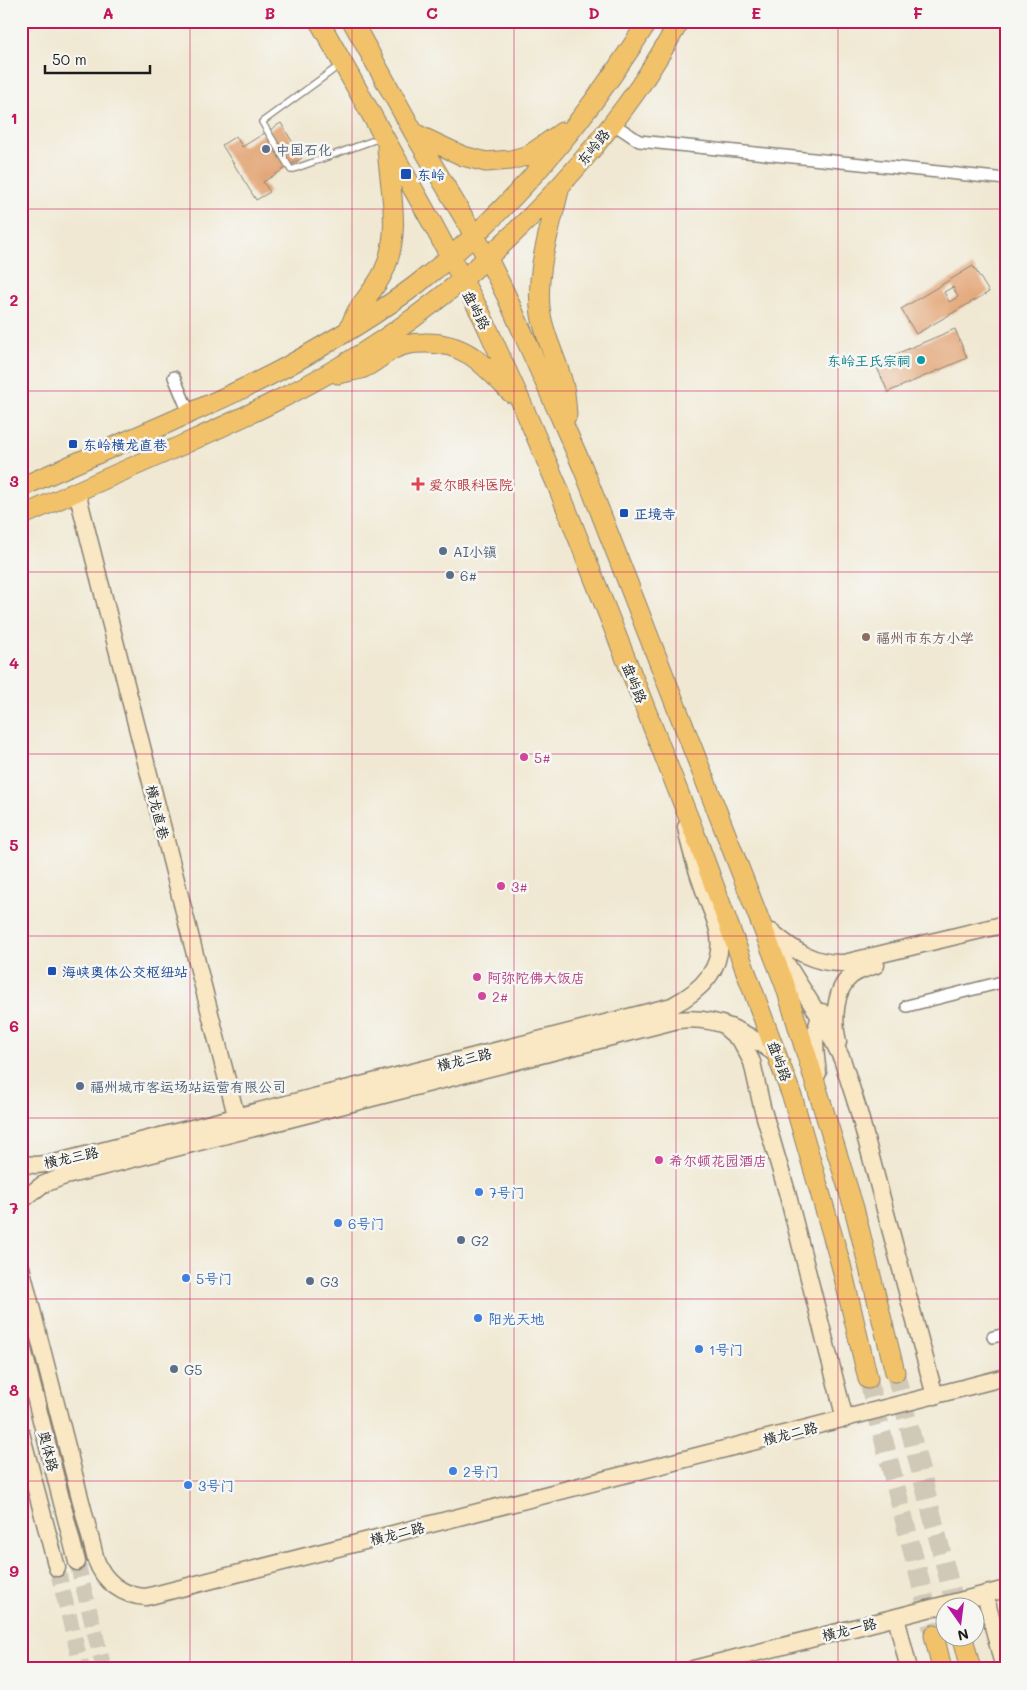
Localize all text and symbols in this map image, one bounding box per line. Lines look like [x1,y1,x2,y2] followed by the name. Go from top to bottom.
[102,2,114,23] text: A
[265,2,275,23] text: B
[426,2,438,23] text: C
[588,2,600,23] text: D
[751,2,761,23] text: E
[913,2,923,23] text: F
[45,42,150,74] scale bar
[52,49,87,69] text: 50 m
[10,107,18,128] text: 1
[572,125,614,169] street label: 东岭路
[276,140,332,159] place label: 中国石化
[260,143,272,155] marker: 中国石化
[417,165,445,184] place label: 东岭
[399,167,413,181] marker: 东岭
[459,287,495,333] street label: 盘屿路
[10,289,19,310] text: 2
[827,351,911,370] place label: 东岭王氏宗祠
[915,354,927,366] marker: 东岭王氏宗祠
[83,435,168,454] place label: 东岭横龙直巷
[67,438,79,450] marker: 东岭横龙直巷
[9,470,19,491] text: 3
[429,475,513,494] place label: 爱尔眼科医院
[411,477,425,491] marker: 爱尔眼科医院
[634,504,676,523] place label: 正境寺
[618,507,630,519] marker: 正境寺
[453,542,497,561] place label: AI小镇
[437,545,449,557] marker: AI小镇
[460,566,477,585] place label: 6#
[444,569,456,581] marker: 6#
[876,628,974,647] place label: 福州市东方小学
[860,631,872,643] marker: 福州市东方小学
[9,652,19,673] text: 4
[618,660,652,706] street label: 盘屿路
[534,748,551,767] place label: 5#
[518,751,530,763] marker: 5#
[142,783,174,842] street label: 横龙直巷
[9,834,19,855] text: 5
[511,877,528,896] place label: 3#
[495,880,507,892] marker: 3#
[62,962,188,981] place label: 海峡奥体公交枢纽站
[46,965,58,977] marker: 海峡奥体公交枢纽站
[487,968,585,987] place label: 阿弥陀佛大饭店
[471,971,483,983] marker: 阿弥陀佛大饭店
[492,987,508,1006] place label: 2#
[476,990,488,1002] marker: 2#
[9,1015,19,1036] text: 6
[764,1038,796,1084] street label: 盘屿路
[435,1043,493,1075] street label: 横龙三路
[90,1077,286,1096] place label: 福州城市客运场站运营有限公司
[74,1080,86,1092] marker: 福州城市客运场站运营有限公司
[42,1142,100,1172] street label: 横龙三路
[669,1151,767,1170] place label: 希尔顿花园酒店
[653,1154,665,1166] marker: 希尔顿花园酒店
[489,1183,525,1202] place label: 7号门
[473,1186,485,1198] marker: 7号门
[10,1197,19,1218] text: 7
[348,1214,384,1233] place label: 6号门
[332,1217,344,1229] marker: 6号门
[471,1231,489,1250] place label: G2
[455,1234,467,1246] marker: G2
[196,1269,232,1288] place label: 5号门
[180,1272,192,1284] marker: 5号门
[320,1272,339,1291] place label: G3
[304,1275,316,1287] marker: G3
[488,1309,544,1328] place label: 阳光天地
[472,1312,484,1324] marker: 阳光天地
[709,1340,743,1359] place label: 1号门
[693,1343,705,1355] marker: 1号门
[184,1360,203,1379] place label: G5
[168,1363,180,1375] marker: G5
[9,1379,19,1400] text: 8
[761,1417,819,1449] street label: 横龙二路
[35,1428,63,1474] street label: 奥体路
[463,1462,499,1481] place label: 2号门
[447,1465,459,1477] marker: 2号门
[198,1476,234,1495] place label: 3号门
[182,1479,194,1491] marker: 3号门
[368,1517,426,1549] street label: 横龙二路
[9,1560,19,1581] text: 9
[934,1598,984,1648] north arrow
[820,1613,878,1645] street label: 横龙一路
[956,1625,971,1646] text: N

